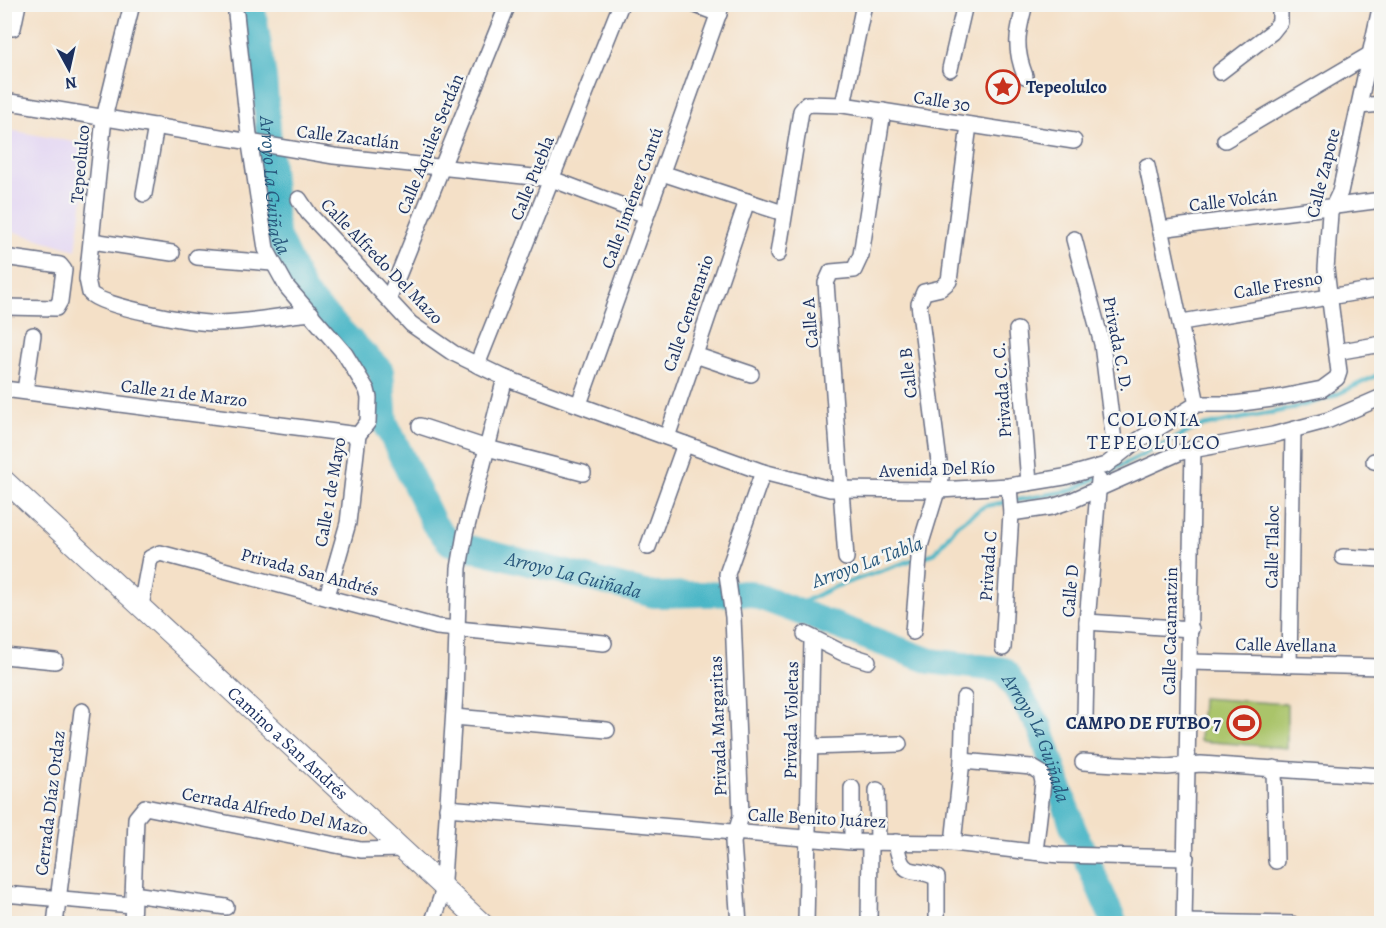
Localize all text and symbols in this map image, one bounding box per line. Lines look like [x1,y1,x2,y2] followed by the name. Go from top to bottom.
[39,39,99,99] north arrow
[985,69,1021,105] place icon: Tepeolulco
[391,70,469,218] street label: Calle Aquiles Serdán
[63,71,78,95] text: N
[1026,75,1107,99] place label: Tepeolulco
[912,85,972,117] street label: Calle 30
[253,114,298,259] water label: Arroyo La Guiñada
[295,119,401,155] street label: Calle Zacatlán
[65,124,95,204] street label: Tepeolulco
[595,124,669,272] street label: Calle Jiménez Cantú
[1300,126,1346,220] street label: Calle Zapote
[504,131,560,224] street label: Calle Puebla
[1187,183,1279,217] street label: Calle Volcán
[315,193,449,329] street label: Calle Alfredo Del Mazo
[657,251,719,375] street label: Calle Centenario
[1232,265,1324,305] street label: Calle Fresno
[1097,294,1139,394] street label: Privada C. D.
[796,296,824,349] street label: Calle A
[987,341,1017,439] street label: Privada C. C.
[893,346,923,400] street label: Calle B
[119,373,249,413] street label: Calle 21 de Marzo
[1087,406,1221,456] district label: COLONIA TEPEOLULCO
[309,435,351,549] street label: Calle 1 de Mayo
[878,455,995,483] street label: Avenida Del Río
[1259,505,1285,589] street label: Calle Tlaloc
[807,529,926,595] water label: Arroyo La Tabla
[974,530,1002,602] street label: Privada C
[238,542,382,602] street label: Privada San Andrés
[502,544,645,605] water label: Arroyo La Guiñada
[1056,564,1084,618] street label: Calle D
[1157,567,1183,695] street label: Calle Cacamatzin
[1235,632,1338,658] street label: Calle Avellana
[704,655,732,797] street label: Privada Margaritas
[778,661,804,779] street label: Privada Violetas
[995,667,1077,806] water label: Arroyo La Guiñada
[222,681,354,805] street label: Camino a San Andrés
[1226,705,1262,741] sports icon: CAMPO DE FUTBO 7
[1066,711,1221,735] place label: CAMPO DE FUTBO 7
[29,729,71,877] street label: Cerrada Díaz Ordaz
[180,781,370,841] street label: Cerrada Alfredo Del Mazo
[747,802,887,834] street label: Calle Benito Juárez

